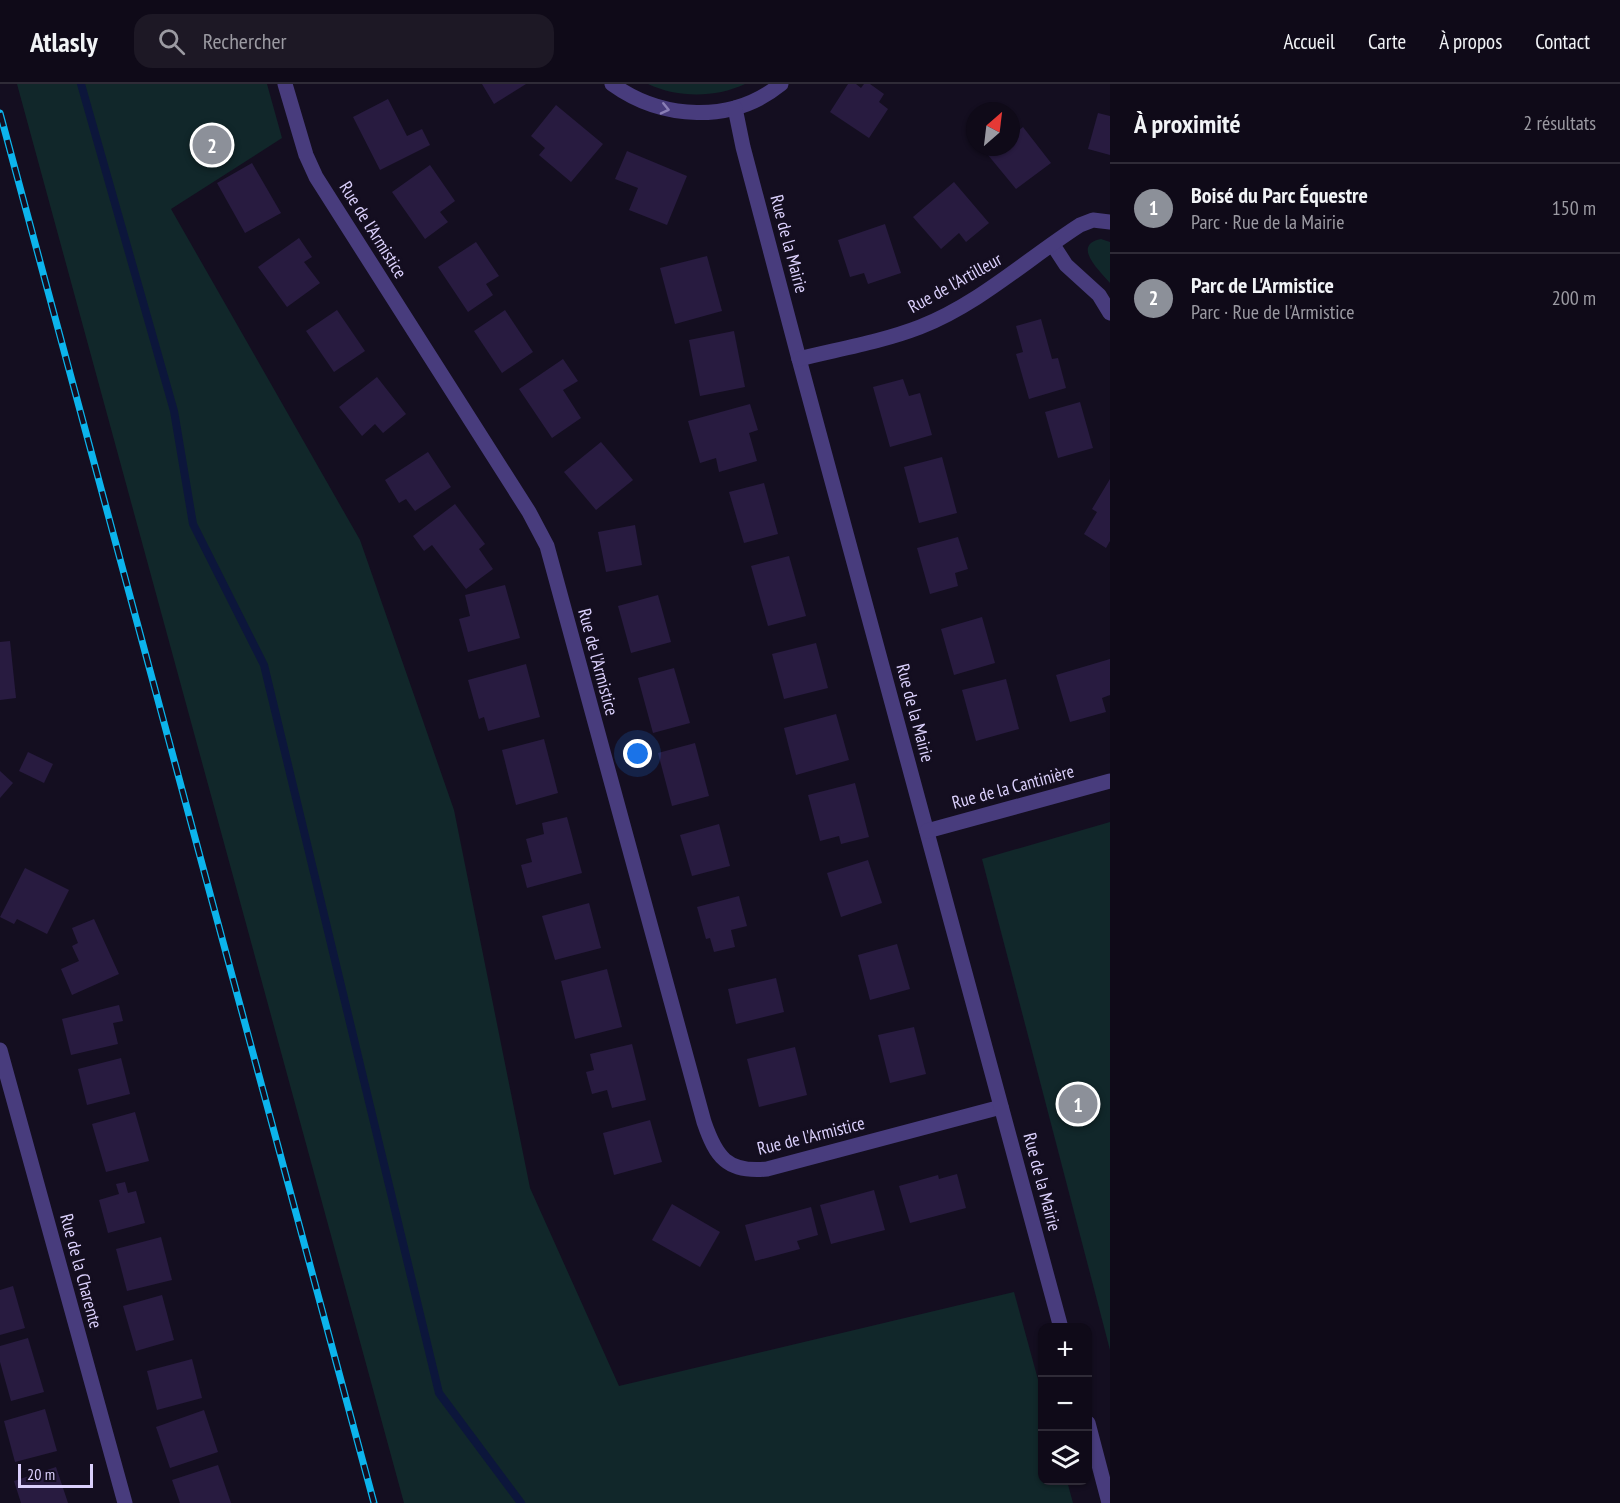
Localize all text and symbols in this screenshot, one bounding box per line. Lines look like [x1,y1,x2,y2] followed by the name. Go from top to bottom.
[134,14,554,68] search box
[30,23,98,60] text: Atlasly
[155,25,188,58] icon: search
[203,27,287,55] text: Rechercher
[1283,28,1335,55] text: Accueil
[1368,28,1406,55] text: Carte
[1439,28,1502,55] text: À propos
[1535,28,1590,55] text: Contact
[659,101,669,114] one-way arrow
[966,102,1020,156] north arrow
[1134,107,1241,140] text: À proximité
[1523,110,1596,136] text: 2 résultats
[192,122,232,168] pin: 2
[335,177,412,282] street label: Rue de l'Armistice
[1191,181,1368,209] text: Boisé du Parc Équestre
[765,192,814,296] street label: Rue de la Mairie
[1149,195,1158,221] text: 1
[1552,195,1596,221] text: 150 m
[1191,209,1344,235] text: Parc · Rue de la Mairie
[904,247,1006,318] street label: Rue de l'Artilleur
[1191,271,1334,299] text: Parc de L'Armistice
[1149,285,1158,311] text: 2
[1552,285,1596,311] text: 200 m
[1191,299,1355,325] text: Parc · Rue de l'Armistice
[573,606,624,718] street label: Rue de l'Armistice
[891,661,940,765] street label: Rue de la Mairie
[623,739,652,768] your location
[949,759,1076,814] street label: Rue de la Cantinière
[1058,1082,1098,1126] pin: 1
[755,1111,867,1160] street label: Rue de l'Armistice
[1018,1130,1067,1234] street label: Rue de la Mairie
[55,1211,108,1331] street label: Rue de la Charente
[1038,1323,1092,1485] map controls
[1038,1323,1092,1377] button: +
[1038,1377,1092,1431] button: −
[1038,1431,1092,1485] button: layers
[18,1461,93,1488] scale bar
[27,1464,55,1484] text: 20 m

